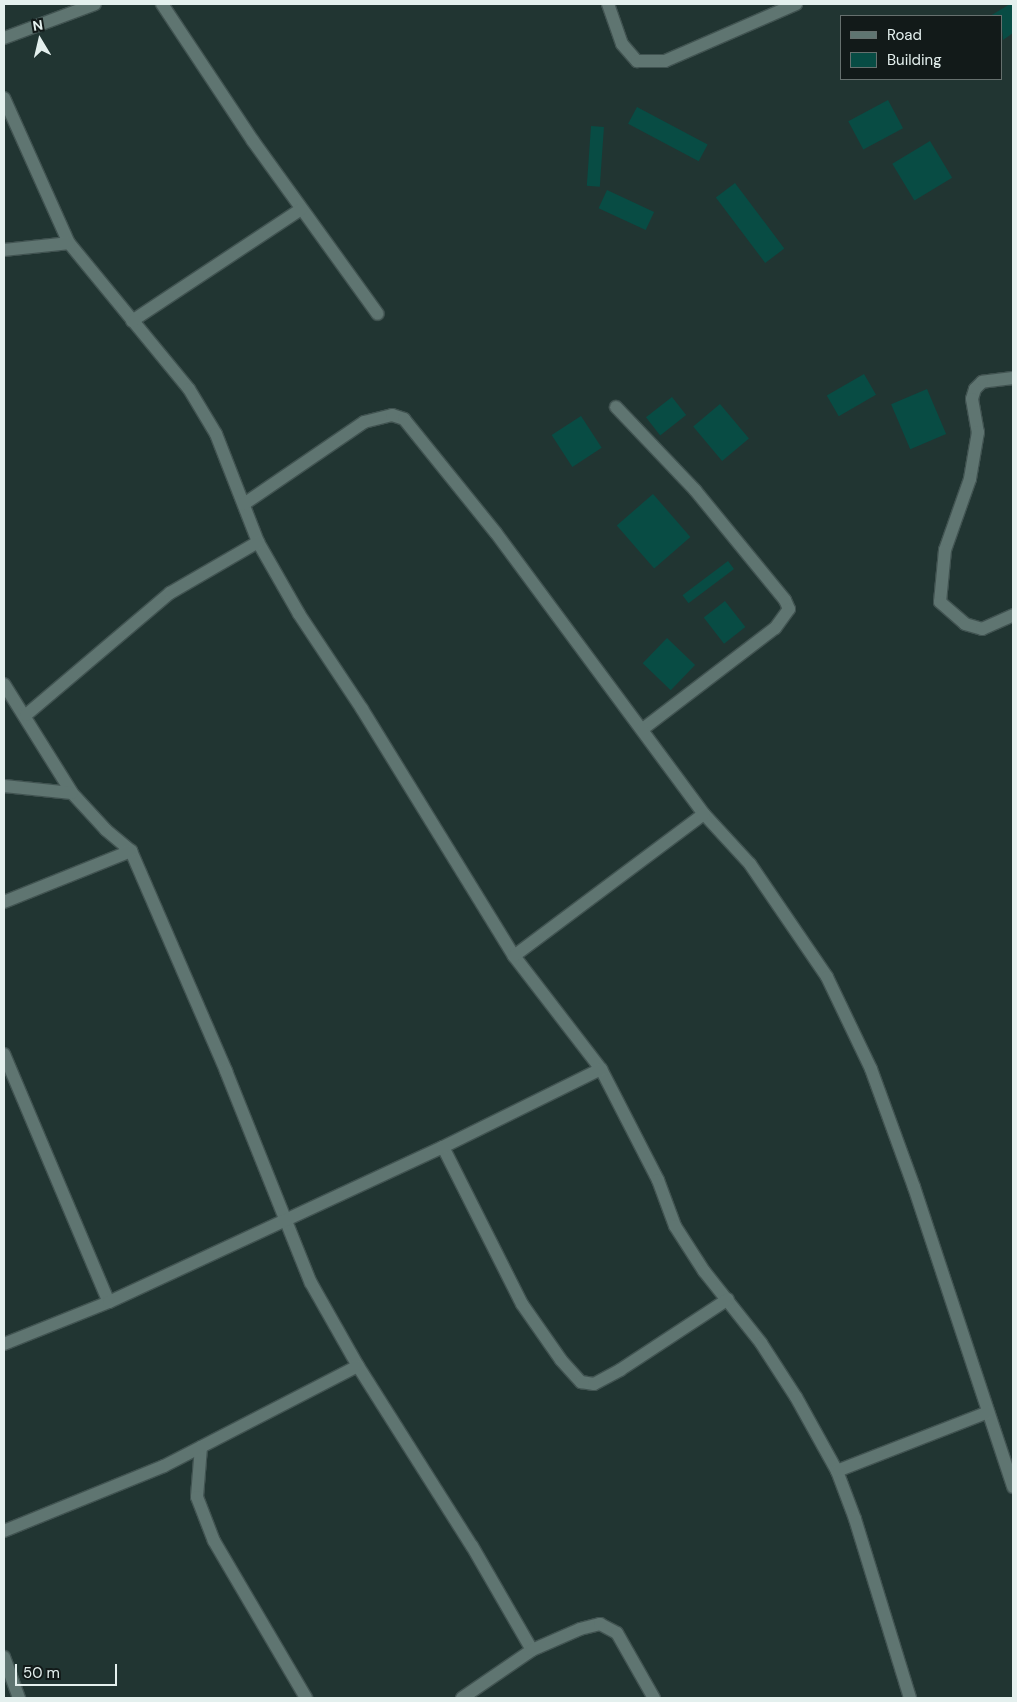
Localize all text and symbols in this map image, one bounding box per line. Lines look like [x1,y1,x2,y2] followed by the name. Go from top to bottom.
[15,15,65,65] north arrow
[31,15,44,35] text: N
[840,15,1002,80] legend
[887,25,922,45] text: Road
[887,50,942,70] text: Building
[18,1654,120,1686] scale bar
[23,1663,60,1683] text: 50 m

